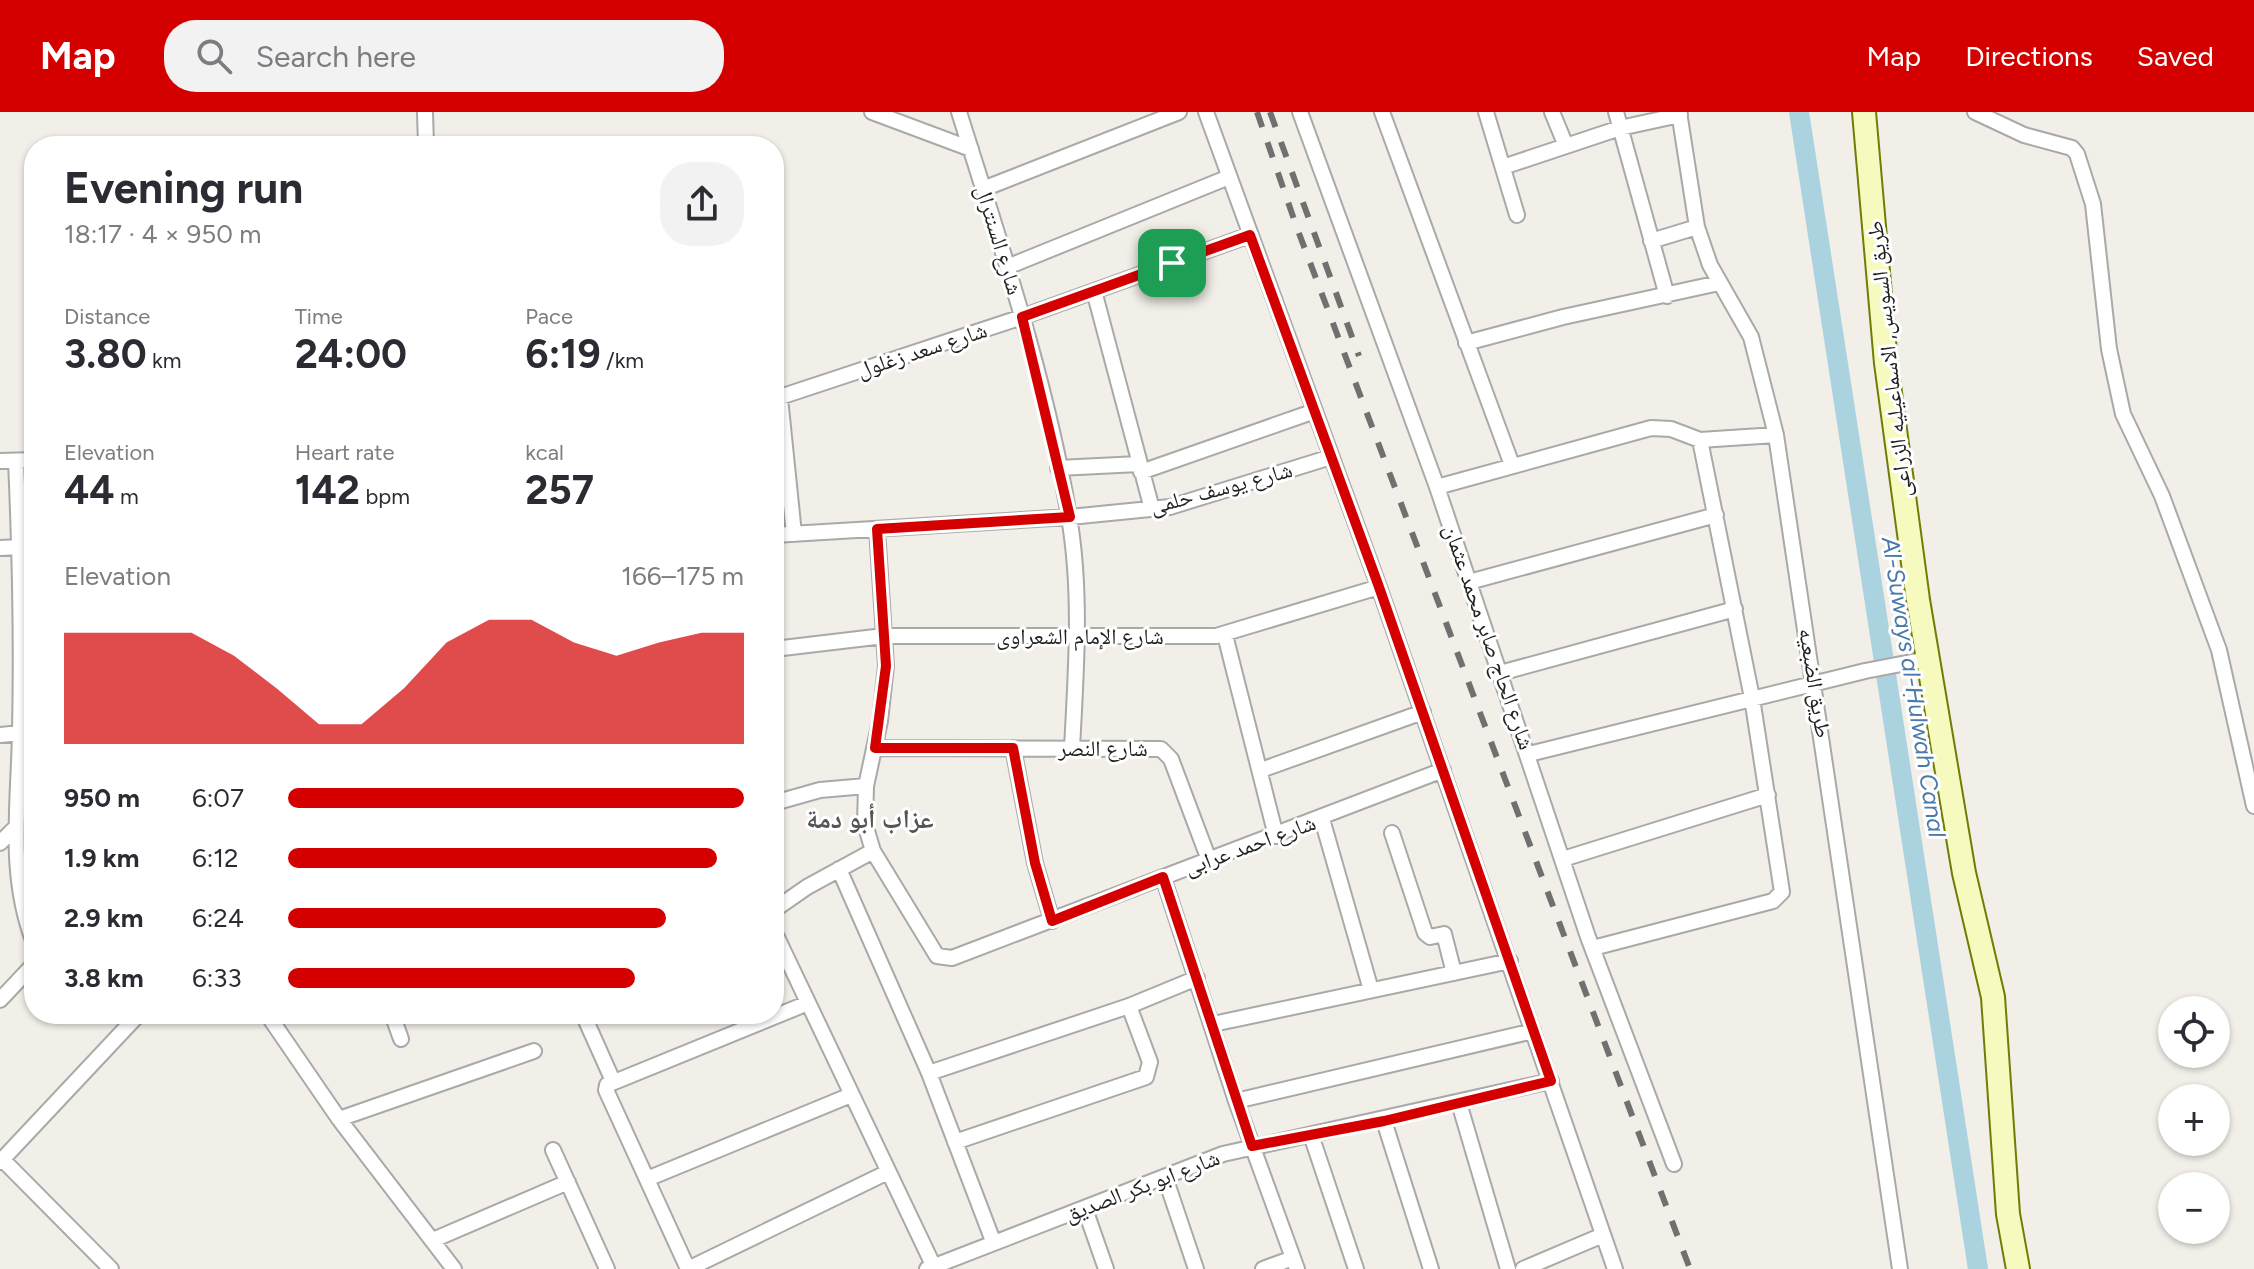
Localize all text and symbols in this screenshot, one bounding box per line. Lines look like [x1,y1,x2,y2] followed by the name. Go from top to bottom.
[164,20,724,92] search box
[40,33,116,79] text: Map
[192,34,236,78] icon: search
[256,38,416,75] text: Search here
[1867,39,1921,73] text: Map
[1965,39,2093,73] text: Directions
[2137,39,2214,73] text: Saved
[64,161,303,214] text: Evening run
[660,162,744,246] button: share
[970,182,1028,298] street label: شارع السنترال
[64,218,262,250] text: 18:17 · 4 × 950 m
[1861,219,1917,499] street label: طريق السويس, الاسماعيليه الزراعى
[1138,229,1206,297] pin
[1150,241,1194,285] icon: arrive
[64,303,150,330] text: Distance
[295,303,343,330] text: Time
[525,303,573,330] text: Pace
[854,316,990,384] street label: شارع سعد زغلول
[64,330,147,378] text: 3.80
[295,330,407,378] text: 24:00
[525,330,601,378] text: 6:19
[147,347,181,374] text: km
[601,347,644,374] text: /km
[64,439,154,466] text: Elevation
[295,439,395,466] text: Heart rate
[525,439,564,466] text: kcal
[1147,456,1295,520] street label: شارع يوسف حلمى
[64,466,115,514] text: 44
[295,466,360,514] text: 142
[525,466,594,514] text: 257
[115,483,139,510] text: m
[360,483,410,510] text: bpm
[1438,521,1540,753] street label: شارع الحاج صابر محمد عثمان
[1876,534,1952,840] water label: Al-Suways al-Ḥulwah Canal
[64,560,171,592] text: Elevation
[621,560,744,592] text: 166–175 m
[996,623,1164,651] street label: شارع الإمام الشعراوى
[1793,626,1837,740] street label: طريق الضبعيه
[1057,735,1148,762] street label: شارع النصر
[64,782,140,814] text: 950 m
[192,782,244,814] text: 6:07
[806,803,934,835] district label: عزاب أبو دمة
[1181,809,1319,881] street label: شارع احمد عرابى
[64,842,139,874] text: 1.9 km
[192,842,239,874] text: 6:12
[64,902,143,934] text: 2.9 km
[192,902,244,934] text: 6:24
[64,962,144,994] text: 3.8 km
[192,962,242,994] text: 6:33
[2158,996,2230,1244] map controls
[2158,996,2230,1068] button: locate
[2158,1084,2230,1156] button: +
[1061,1144,1223,1228] street label: شارع ابو بكر الصديق
[2158,1172,2230,1244] button: −

